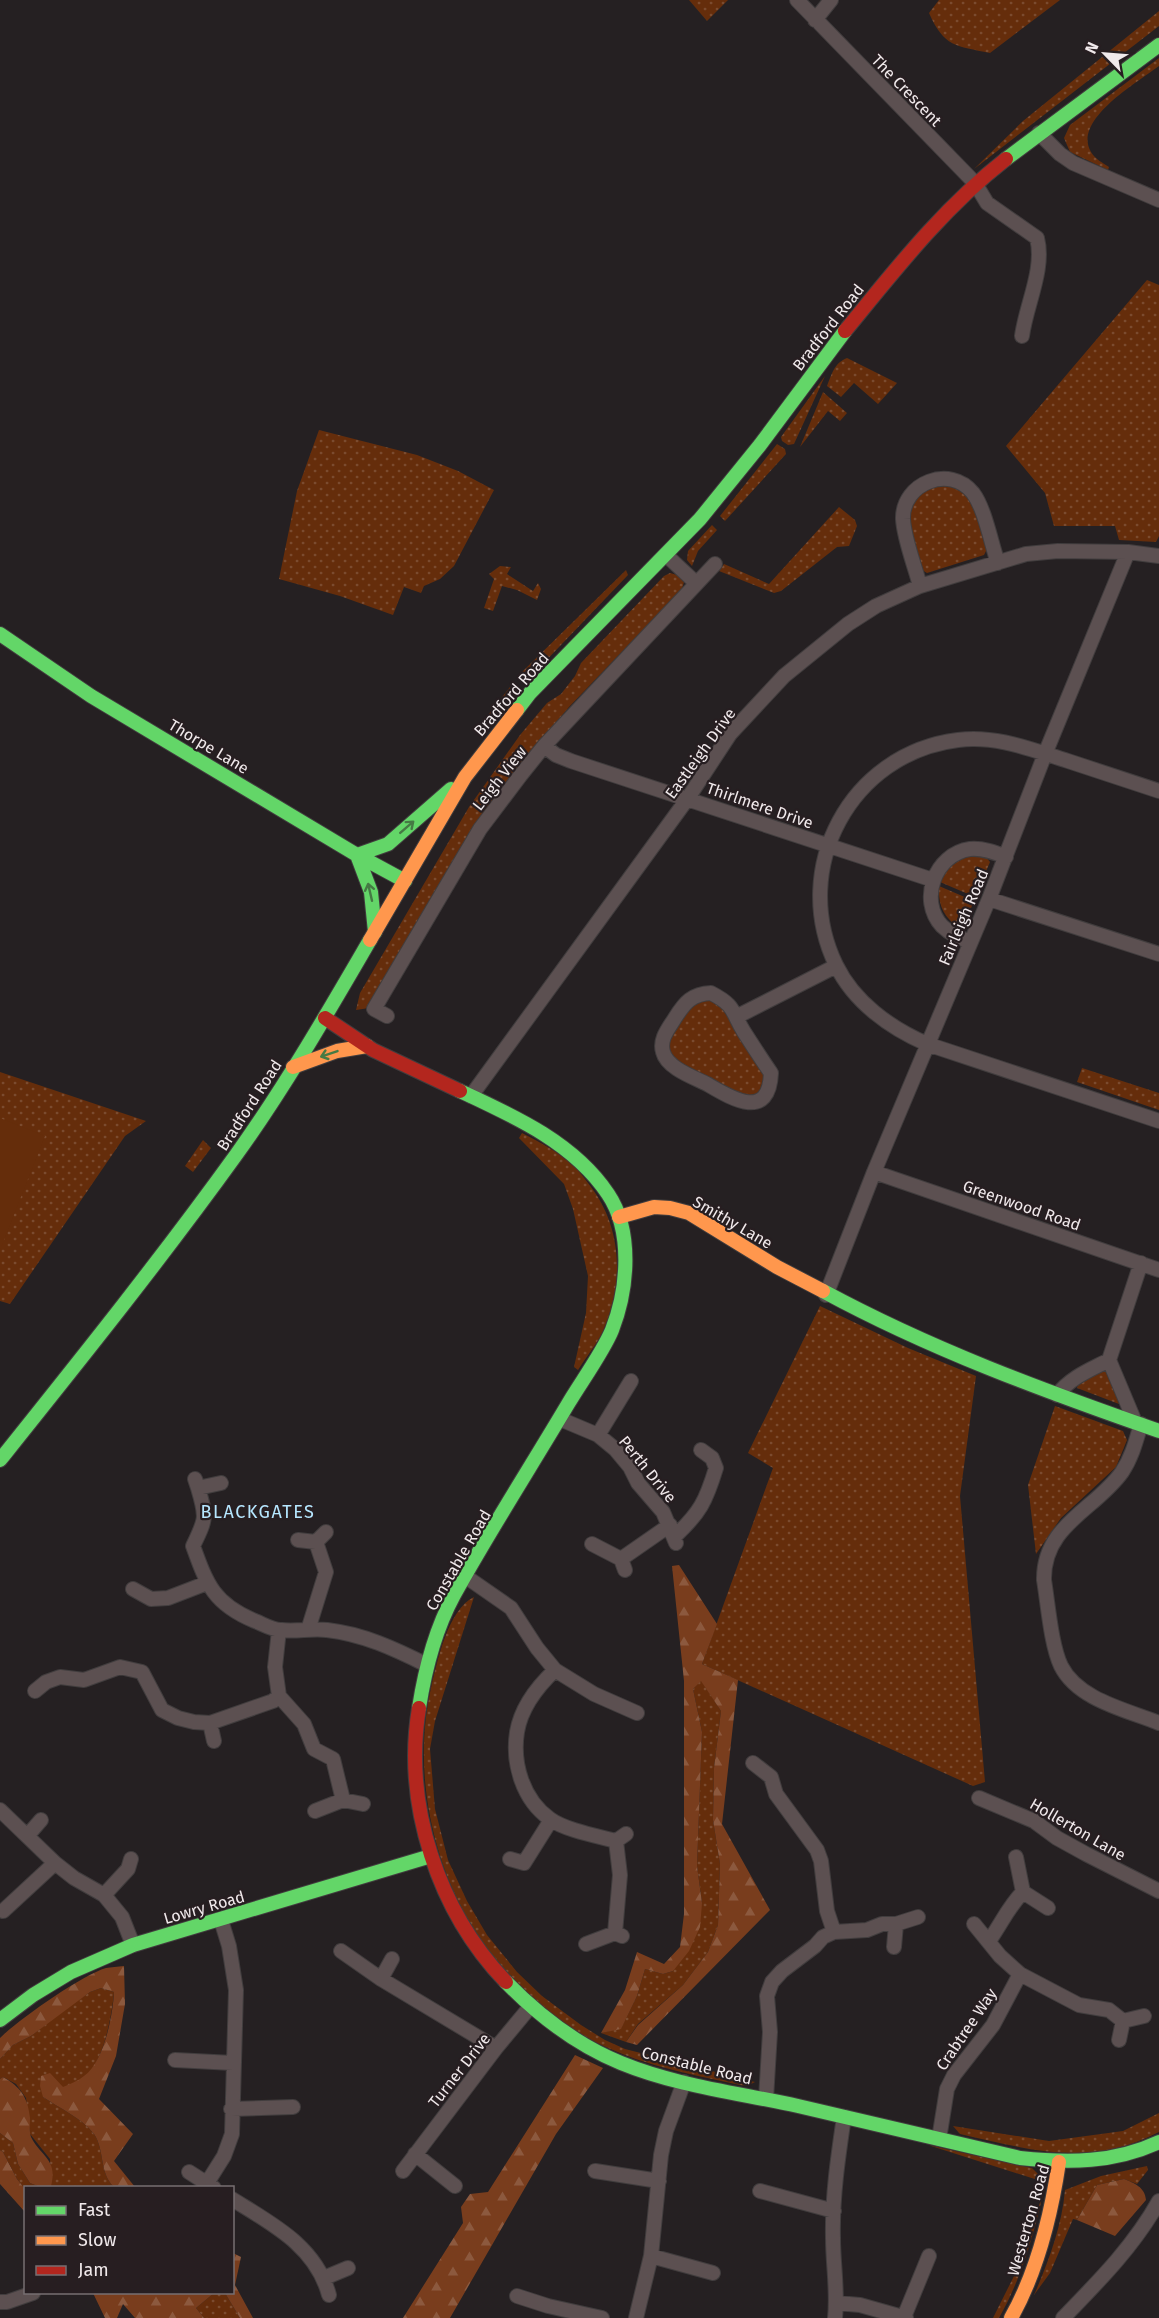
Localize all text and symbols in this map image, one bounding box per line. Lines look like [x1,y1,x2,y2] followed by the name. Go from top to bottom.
[1075,24,1135,84] north arrow
[1081,39,1103,57] text: N
[868,51,946,130] street label: The Crescent
[789,280,868,374] street label: Bradford Road
[470,649,553,740] street label: Bradford Road
[661,704,740,802] street label: Eastleigh Drive
[165,715,252,778] street label: Thorpe Lane
[468,742,531,814] street label: Leigh View
[704,778,816,833] street label: Thirlmere Drive
[400,820,415,834] one-way arrow
[935,866,992,968] street label: Fairleigh Road
[363,883,375,902] one-way arrow
[321,1050,339,1061] one-way arrow
[213,1056,286,1154] street label: Bradford Road
[960,1176,1083,1235] street label: Greenwood Road
[690,1192,776,1253] street label: Smithy Lane
[615,1432,680,1507] street label: Perth Drive
[201,1501,315,1523] district label: BLACKGATES
[422,1506,495,1614] street label: Constable Road
[1026,1794,1129,1865] street label: Hollerton Lane
[161,1887,247,1928] street label: Lowry Road
[932,1985,1001,2074] street label: Crabtree Way
[424,2029,494,2111] street label: Turner Drive
[640,2043,754,2088] street label: Constable Road
[1003,2162,1053,2278] street label: Westerton Road
[24,2186,234,2294] legend
[78,2199,111,2221] text: Fast
[78,2229,117,2251] text: Slow
[78,2259,109,2281] text: Jam

